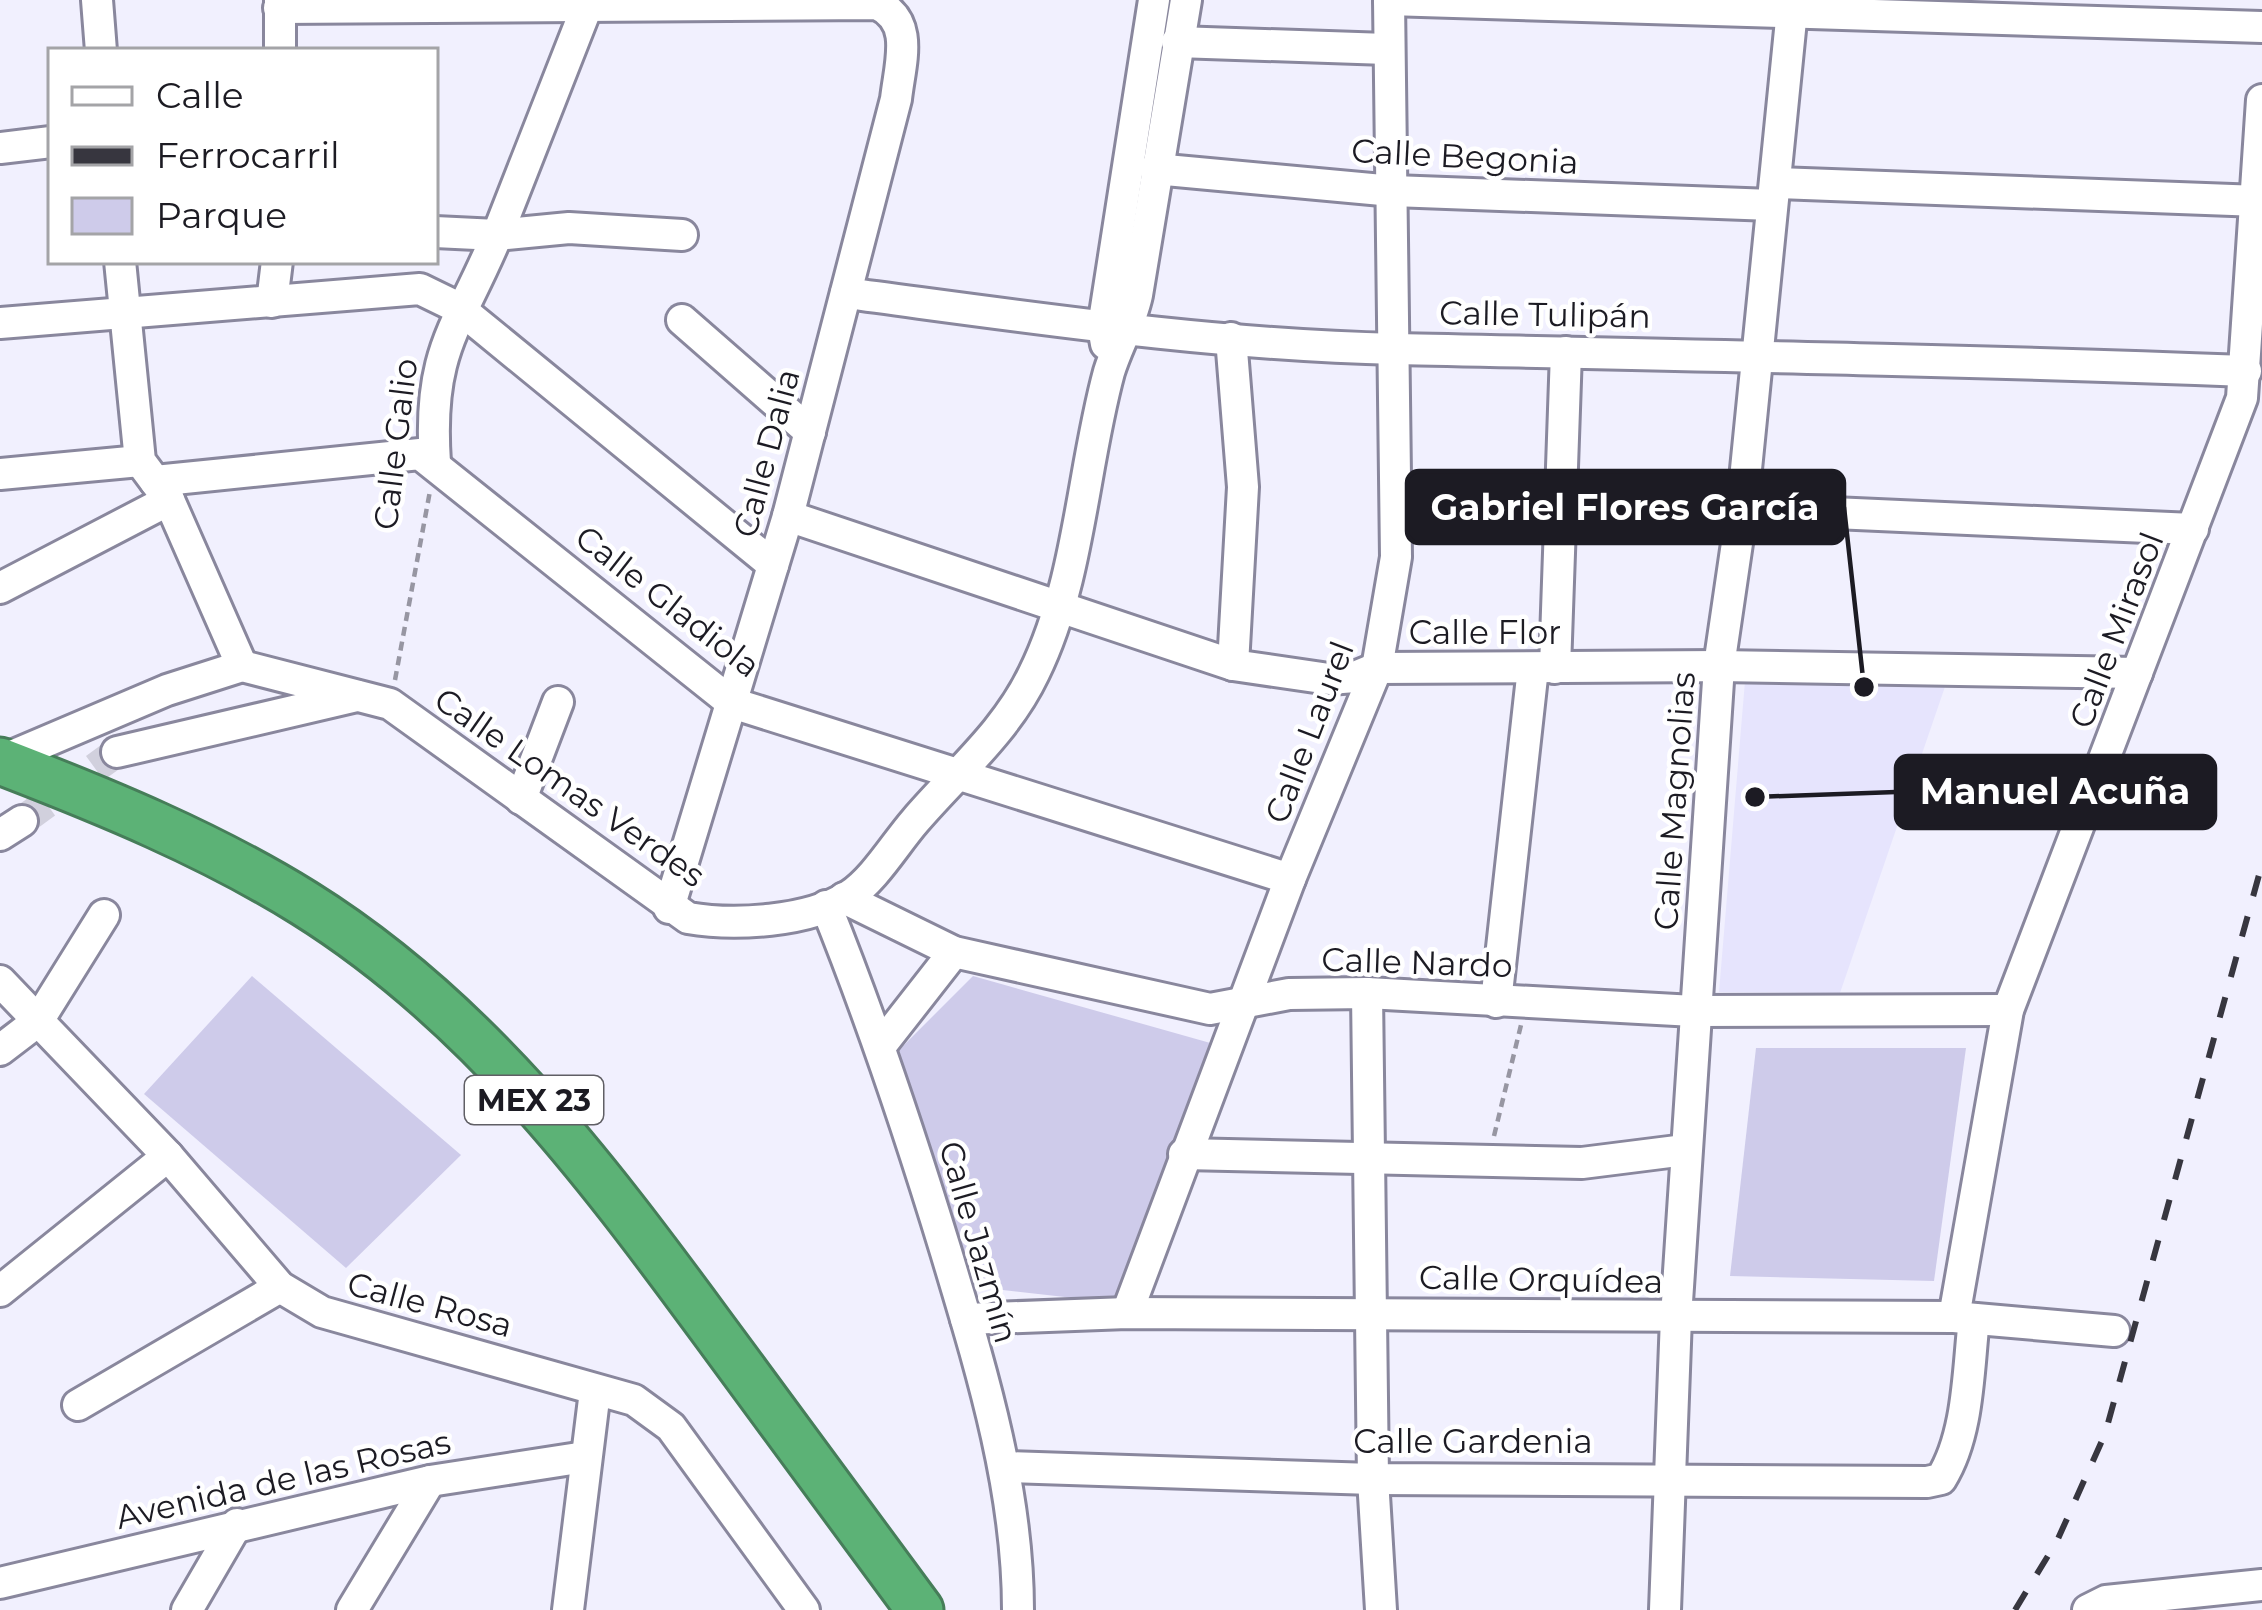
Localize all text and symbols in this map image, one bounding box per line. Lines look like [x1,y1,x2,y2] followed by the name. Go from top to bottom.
[48,48,438,264] legend
[156,73,244,117] text: Calle
[1350,130,1580,182] street label: Calle Begonia
[156,133,340,177] text: Ferrocarril
[156,193,287,237] text: Parque
[1439,292,1651,336] street label: Calle Tulipán
[365,356,425,532] street label: Calle Galio
[724,364,808,542] street label: Calle Dalia
[1407,471,1844,543] callout: Gabriel Flores García
[1431,485,1819,529] text: Gabriel Flores García
[568,517,768,685] street label: Calle Gladiola
[2060,526,2172,734] street label: Calle Mirasol
[1409,612,1561,652] street label: Calle Flor
[1256,635,1362,829] street label: Calle Laurel
[1645,670,1703,932] street label: Calle Magnolias
[427,679,713,895] street label: Calle Lomas Verdes
[1896,756,2215,828] callout: Manuel Acuña
[1920,769,2190,813] text: Manuel Acuña
[1321,939,1513,985] street label: Calle Nardo
[465,1076,603,1124] road number: MEX 23
[931,1137,1027,1347] street label: Calle Jazmín
[1419,1257,1663,1301] street label: Calle Orquídea
[343,1263,517,1345] street label: Calle Rosa
[112,1421,454,1537] street label: Avenida de las Rosas
[1353,1421,1593,1461] street label: Calle Gardenia

